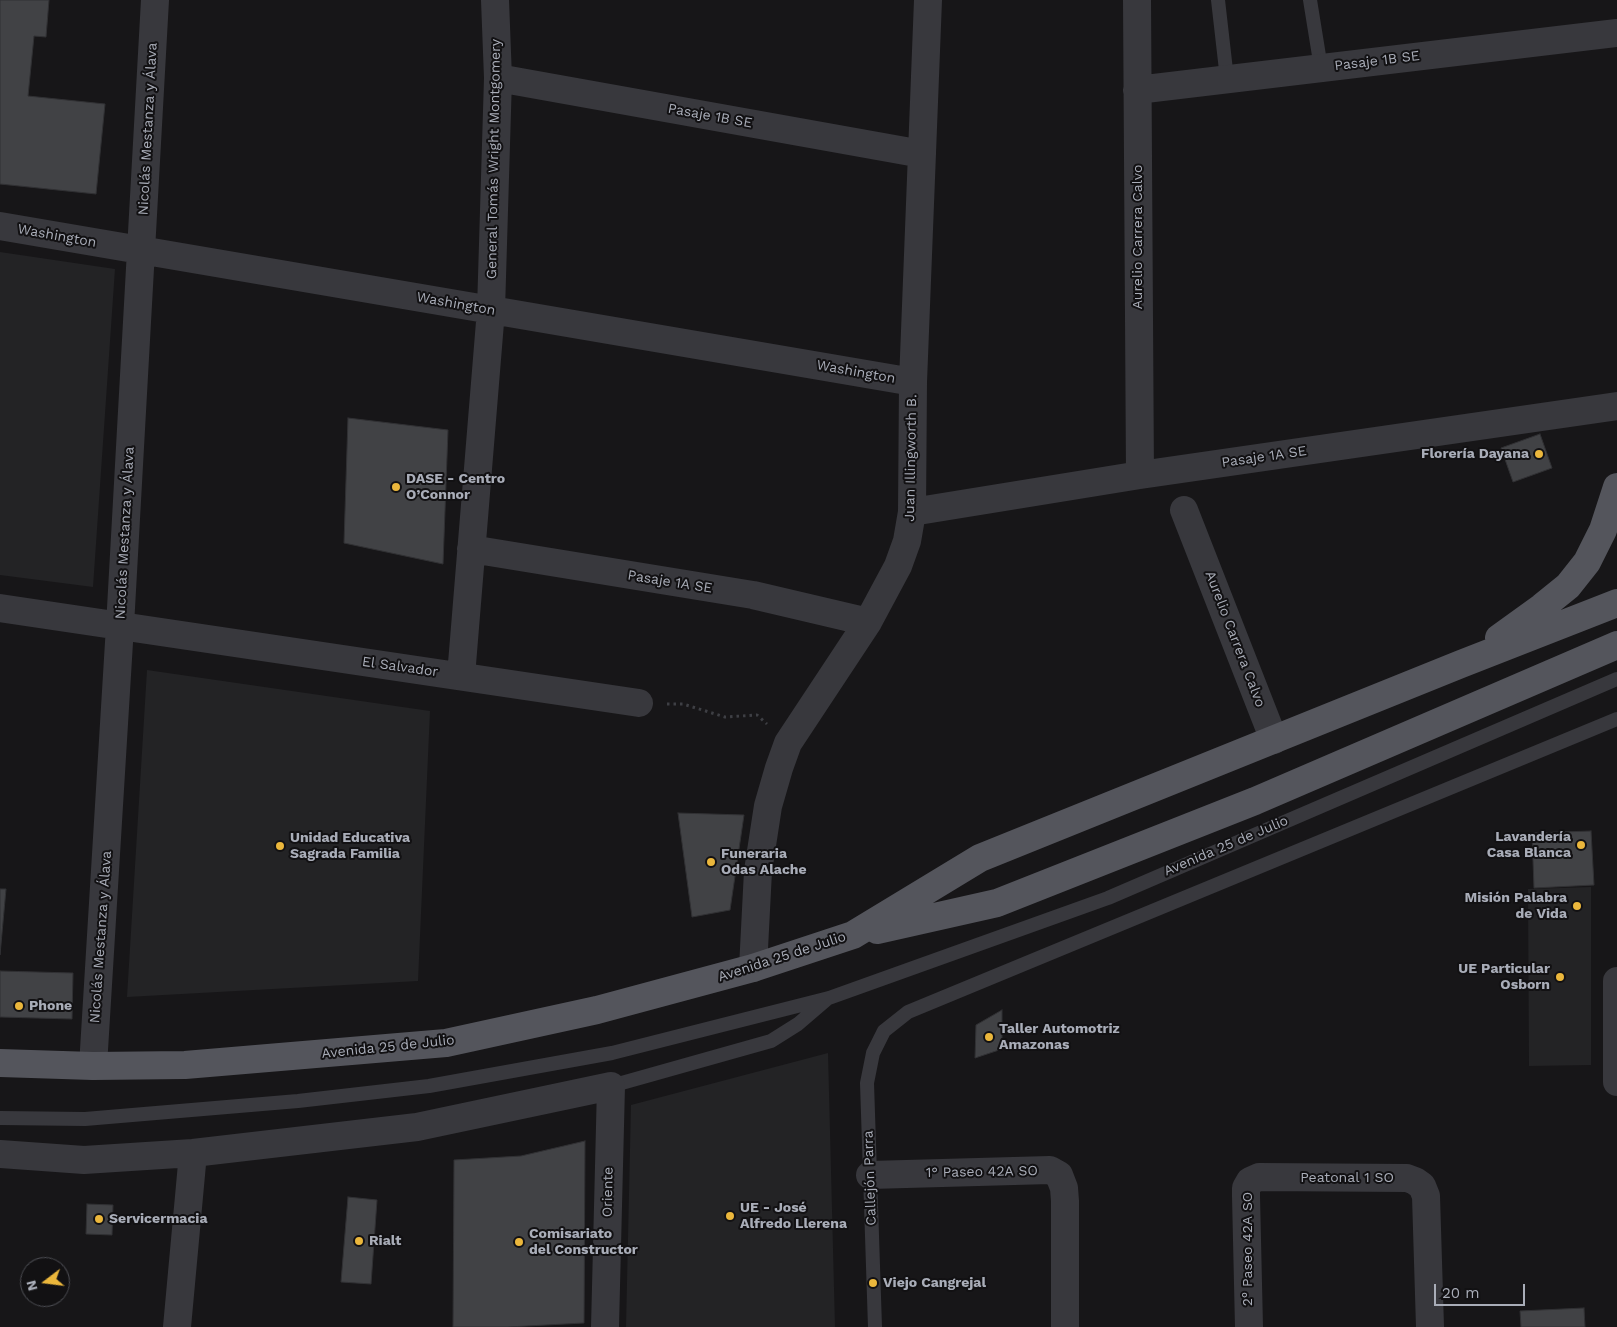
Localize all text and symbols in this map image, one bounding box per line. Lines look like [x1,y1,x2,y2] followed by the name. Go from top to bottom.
[484,39,504,279] street label: General Tomás Wright Montgomery
[135,42,161,216] street label: Nicolás Mestanza y Álava
[1333,47,1421,75] street label: Pasaje 1B SE
[666,100,754,132] street label: Pasaje 1B SE
[1130,165,1146,309] street label: Aurelio Carrera Calvo
[16,221,98,251] street label: Washington
[415,289,497,319] street label: Washington
[815,357,897,387] street label: Washington
[901,394,921,522] street label: Juan Illingworth B.
[1220,443,1308,471] street label: Pasaje 1A SE
[112,446,138,620] street label: Nicolás Mestanza y Álava
[1421,446,1529,462] place label: Florería Dayana
[1533,448,1545,460] marker: Florería Dayana
[406,471,505,504] place label: DASE - Centro O’Connor
[390,481,402,493] marker: DASE - Centro O’Connor
[626,567,714,597] street label: Pasaje 1A SE
[1201,568,1269,710] street label: Aurelio Carrera Calvo
[361,653,439,681] street label: El Salvador
[1161,812,1291,880] street label: Avenida 25 de Julio
[1487,829,1571,862] place label: Lavandería Casa Blanca
[290,830,410,862] place label: Unidad Educativa Sagrada Familia
[1575,839,1587,851] marker: Lavandería Casa Blanca
[274,840,286,852] marker: Unidad Educativa Sagrada Familia
[721,846,807,879] place label: Funeraria Odas Alache
[87,850,115,1024] street label: Nicolás Mestanza y Álava
[705,856,717,868] marker: Funeraria Odas Alache
[1465,890,1567,922] place label: Misión Palabra de Vida
[1571,900,1583,912] marker: Misión Palabra de Vida
[716,928,848,986] street label: Avenida 25 de Julio
[1458,961,1550,994] place label: UE Particular Osborn
[1554,971,1566,983] marker: UE Particular Osborn
[29,998,72,1014] place label: Phone
[13,1000,25,1012] marker: Phone
[999,1021,1120,1054] place label: Taller Automotriz Amazonas
[983,1031,995,1043] marker: Taller Automotriz Amazonas
[321,1032,455,1062] street label: Avenida 25 de Julio
[860,1130,880,1226] street label: Callejón Parra
[926,1163,1038,1181] street label: 1° Paseo 42A SO
[599,1167,617,1217] street label: Oriente
[1300,1170,1394,1186] street label: Peatonal 1 SO
[1240,1192,1256,1306] street label: 2° Paseo 42A SO
[740,1200,847,1232] place label: UE - José Alfredo Llerena
[724,1210,736,1222] marker: UE - José Alfredo Llerena
[109,1211,207,1227] place label: Servicermacia
[93,1213,105,1225] marker: Servicermacia
[529,1226,638,1258] place label: Comisariato del Constructor
[369,1233,401,1249] place label: Rialt
[353,1235,365,1247] marker: Rialt
[513,1236,525,1248] marker: Comisariato del Constructor
[20,1257,70,1307] north arrow
[1437,1274,1528,1306] scale bar
[883,1275,986,1291] place label: Viejo Cangrejal
[867,1277,879,1289] marker: Viejo Cangrejal
[22,1279,41,1293] text: N
[1442,1284,1480,1302] text: 20 m

